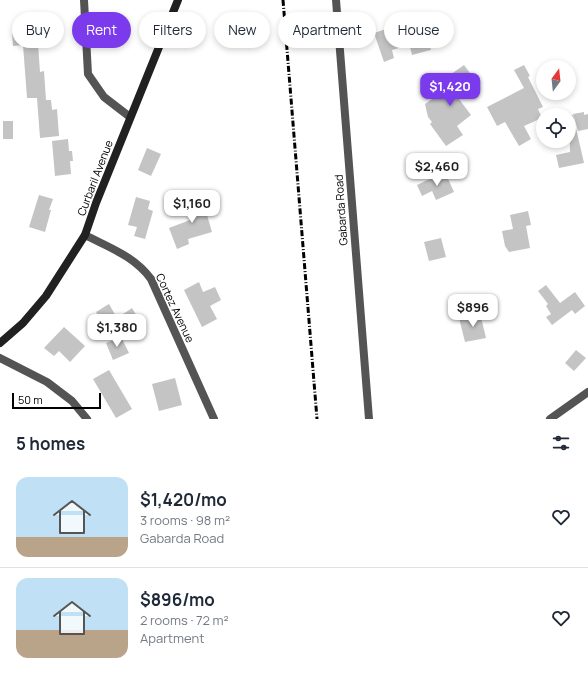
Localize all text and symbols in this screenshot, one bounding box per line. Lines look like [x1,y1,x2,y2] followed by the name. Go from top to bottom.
[12,12,64,48] chip: Buy
[72,12,131,48] chip: Rent
[139,12,206,48] chip: Filters
[214,12,270,48] chip: New
[278,12,376,48] chip: Apartment
[384,12,454,48] chip: House
[536,60,576,100] north arrow
[536,60,576,148] map controls
[417,73,483,107] pin: $1,420
[429,77,471,95] text: $1,420
[536,108,576,148] button: locate
[73,137,116,218] street label: Curbaril Avenue
[404,153,470,187] pin: $2,460
[415,157,459,175] text: $2,460
[331,174,350,246] street label: Gabarda Road
[159,190,225,224] pin: $1,160
[173,194,211,212] text: $1,160
[153,271,198,345] street label: Cortez Avenue
[449,294,497,328] pin: $896
[457,298,489,316] text: $896
[84,314,150,348] pin: $1,380
[96,318,138,336] text: $1,380
[12,391,101,410] scale bar
[18,392,43,407] text: 50 m
[16,432,85,455] text: 5 homes
[550,432,572,454] icon: filters
[140,488,227,511] text: $1,420/mo
[48,493,96,541] icon: home
[550,506,572,528] icon: heart
[140,511,230,529] text: 3 rooms · 98 m²
[140,529,224,547] text: Gabarda Road
[140,588,215,611] text: $896/mo
[48,594,96,642] icon: home
[550,607,572,629] icon: heart
[140,611,229,629] text: 2 rooms · 72 m²
[140,629,204,647] text: Apartment

